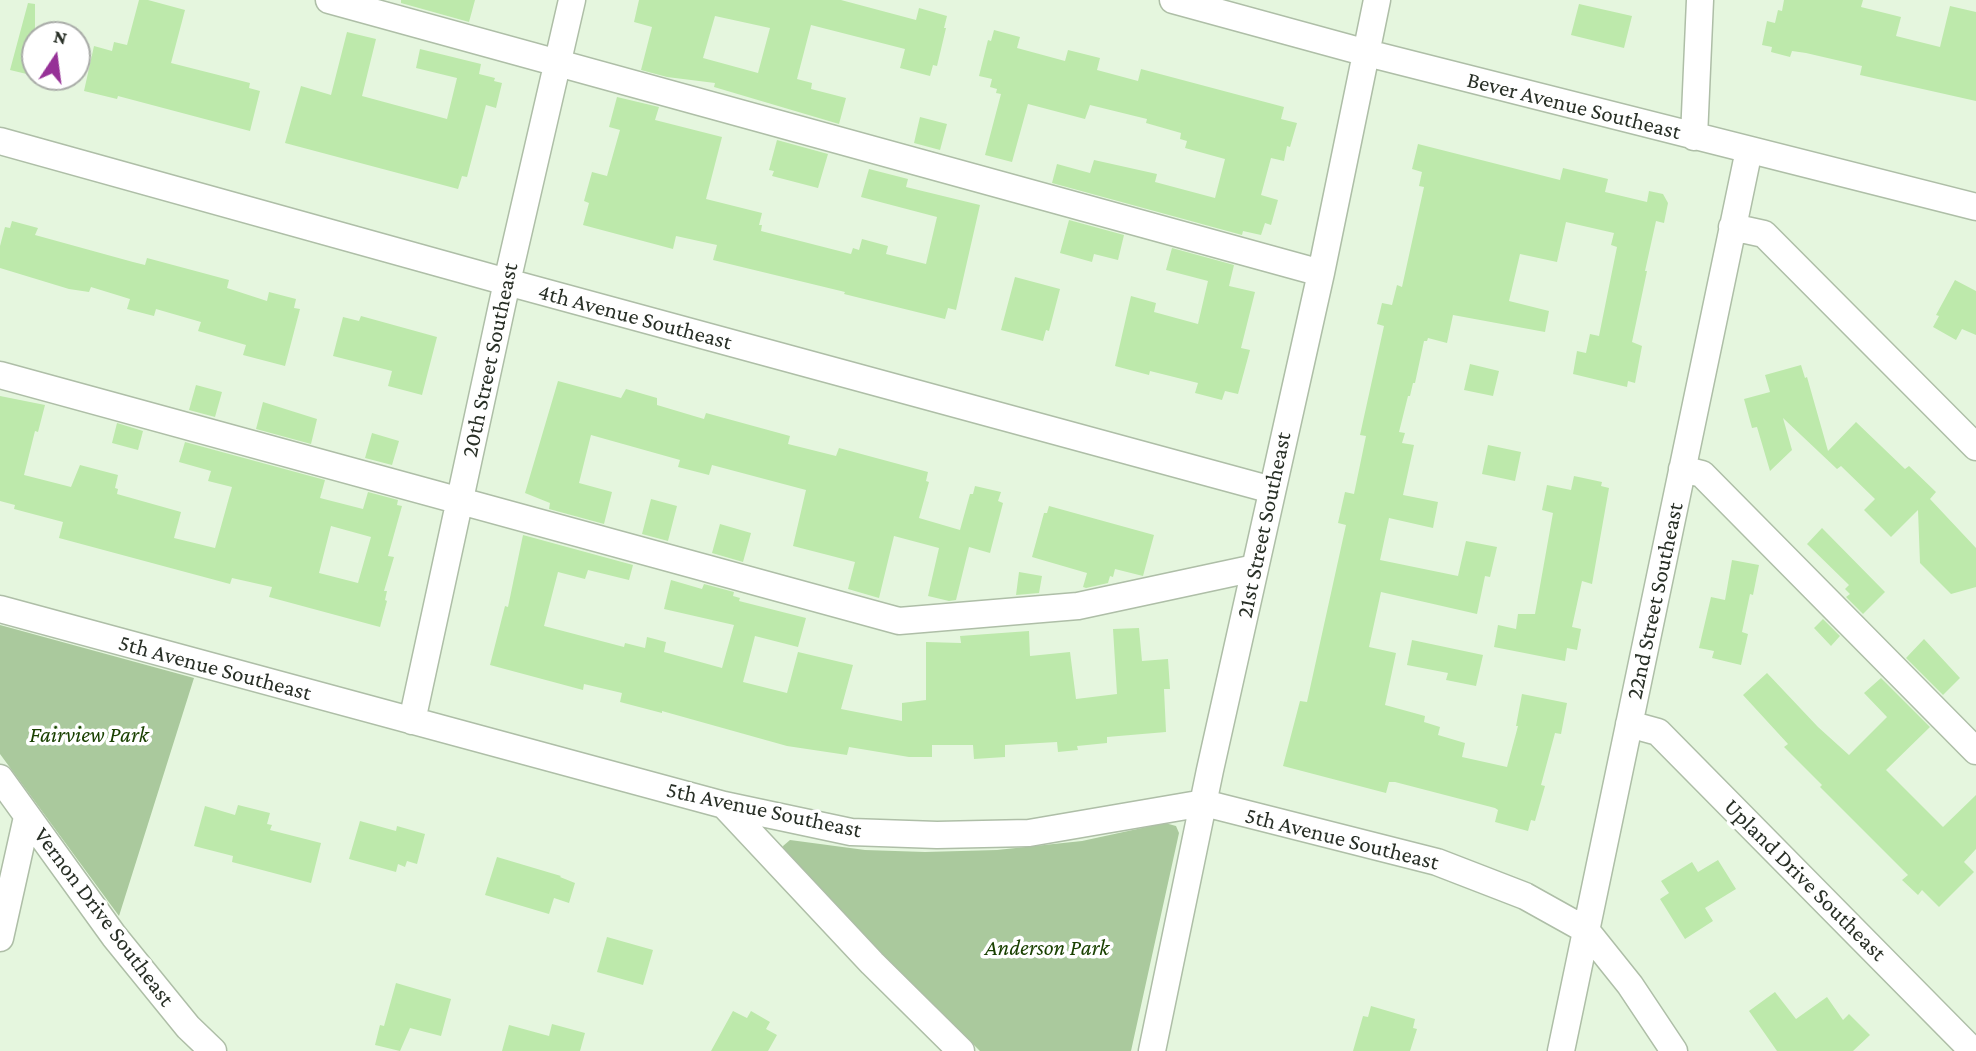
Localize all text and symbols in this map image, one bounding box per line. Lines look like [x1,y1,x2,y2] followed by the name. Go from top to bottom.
[21,21,91,91] north arrow
[52,25,69,49] text: N
[1464,66,1684,146] street label: Bever Avenue Southeast
[456,260,524,460] street label: 20th Street Southeast
[535,278,735,356] street label: 4th Avenue Southeast
[1231,429,1297,621] street label: 21st Street Southeast
[1621,500,1689,702] street label: 22nd Street Southeast
[115,629,315,707] street label: 5th Avenue Southeast
[29,721,149,749] park label: Fairview Park
[664,776,864,844] street label: 5th Avenue Southeast
[1718,793,1892,967] street label: Upland Drive Southeast
[1242,802,1442,876] street label: 5th Avenue Southeast
[28,822,180,1012] street label: Vernon Drive Southeast
[985,934,1109,962] park label: Anderson Park

